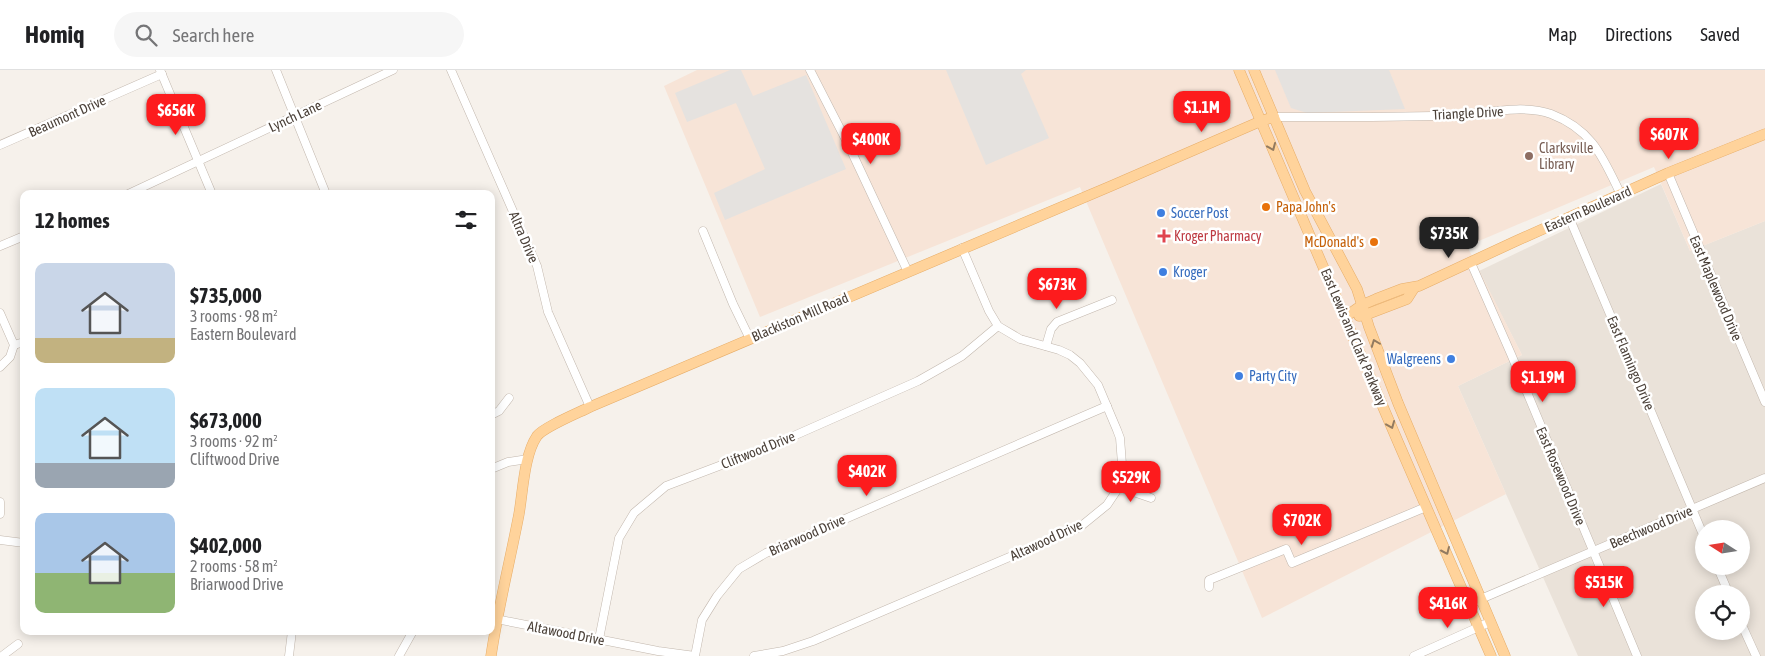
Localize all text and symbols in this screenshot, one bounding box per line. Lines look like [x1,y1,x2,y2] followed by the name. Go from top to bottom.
[114,12,464,57] search box
[25,21,84,48] text: Homiq
[132,21,160,49] icon: search
[172,24,254,46] text: Search here
[1548,24,1577,45] text: Map
[1605,24,1672,45] text: Directions
[1700,24,1740,45] text: Saved
[1167,90,1237,133] pin: $1.1M
[26,92,108,140] street label: Beaumont Drive
[141,93,211,136] pin: $656K
[266,97,324,135] street label: Lynch Lane
[1184,98,1220,116] text: $1.1M
[157,101,195,119] text: $656K
[1432,103,1504,123] street label: Triangle Drive
[1634,118,1704,160] pin: $607K
[836,122,906,165] pin: $400K
[1650,125,1688,143] text: $607K
[852,130,890,148] text: $400K
[1539,140,1593,172] place label: Clarksville Library
[1266,142,1277,151] one-way arrow
[1523,150,1535,162] marker: Clarksville Library
[1542,183,1634,235] street label: Eastern Boulevard
[1276,199,1336,215] place label: Papa John's
[1260,201,1272,213] marker: Papa John's
[1171,205,1229,221] place label: Soccer Post
[452,206,480,234] icon: filters
[1155,207,1167,219] marker: Soccer Post
[35,208,110,232] text: 12 homes
[506,209,542,265] street label: Altra Drive
[1414,216,1484,259] pin: $735K
[1430,224,1468,242] text: $735K
[1174,228,1262,244] place label: Kroger Pharmacy
[1158,230,1170,242] marker: Kroger Pharmacy
[1687,233,1745,343] street label: East Maplewood Drive
[1304,234,1364,250] place label: McDonald's
[1368,236,1380,248] marker: McDonald's
[1173,264,1208,280] place label: Kroger
[1157,266,1169,278] marker: Kroger
[1318,266,1390,408] street label: East Lewis and Clark Parkway
[1022,268,1092,310] pin: $673K
[1038,275,1076,293] text: $673K
[75,283,135,343] icon: home
[190,283,262,307] text: $735,000
[749,289,851,345] street label: Blackiston Mill Road
[190,307,278,325] text: 3 rooms · 98 m²
[1604,314,1658,412] street label: East Flamingo Drive
[190,325,296,343] text: Eastern Boulevard
[1371,339,1381,348] one-way arrow
[1387,351,1441,367] place label: Walgreens
[1445,353,1457,365] marker: Walgreens
[1502,360,1584,403] pin: $1.19M
[1249,368,1297,384] place label: Party City
[1522,368,1564,386] text: $1.19M
[1233,370,1245,382] marker: Party City
[75,408,135,468] icon: home
[190,408,262,432] text: $673,000
[1385,420,1395,429] one-way arrow
[1533,424,1589,528] street label: East Rosewood Drive
[719,428,797,472] street label: Cliftwood Drive
[190,432,278,450] text: 3 rooms · 92 m²
[190,450,279,468] text: Cliftwood Drive
[832,454,902,497] pin: $402K
[1096,460,1166,503] pin: $529K
[848,462,886,480] text: $402K
[1112,468,1150,486] text: $529K
[1607,502,1695,552] street label: Beechwood Drive
[1267,504,1337,546] pin: $702K
[766,511,848,559] street label: Briarwood Drive
[1283,511,1321,529] text: $702K
[1007,516,1085,564] street label: Altawood Drive
[1695,520,1750,575] north arrow
[1695,520,1750,640] map controls
[75,533,135,593] icon: home
[190,533,262,557] text: $402,000
[1439,546,1450,555] one-way arrow
[190,557,278,575] text: 2 rooms · 58 m²
[1569,566,1639,608] pin: $515K
[1585,573,1623,591] text: $515K
[190,575,283,593] text: Briarwood Drive
[1695,585,1750,640] button: locate
[1413,586,1483,629] pin: $416K
[1429,594,1467,612] text: $416K
[526,618,606,648] street label: Altawood Drive

